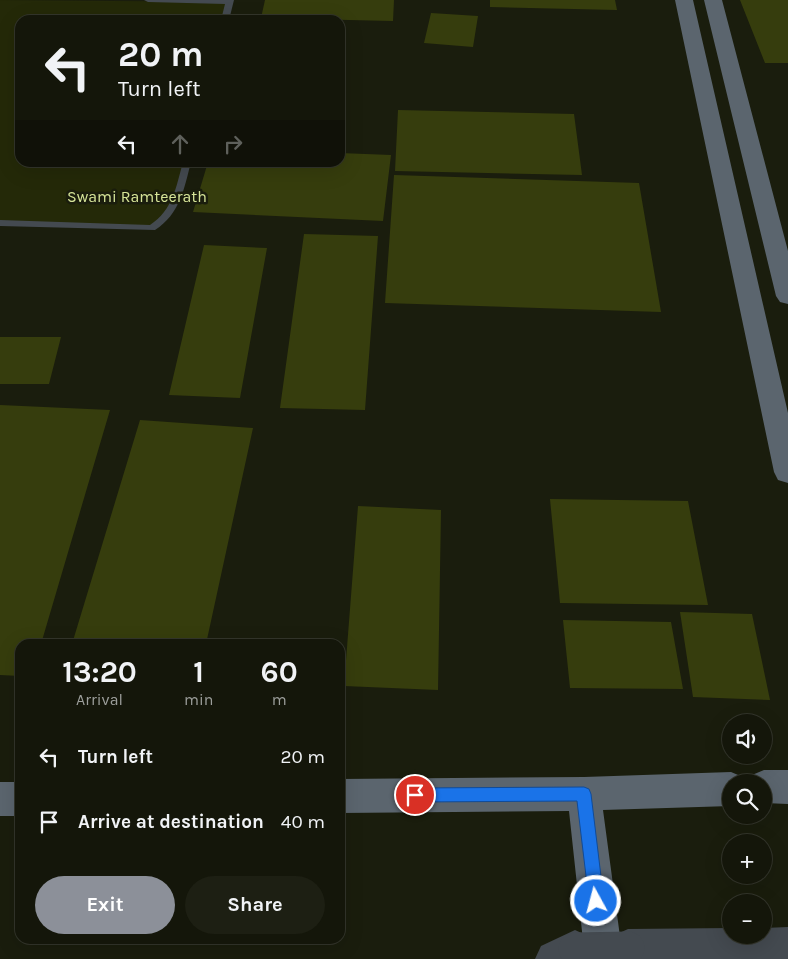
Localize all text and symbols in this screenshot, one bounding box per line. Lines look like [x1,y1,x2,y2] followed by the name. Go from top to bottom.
[118,34,203,75] text: 20 m
[35,35,100,100] icon: left
[118,76,201,102] text: Turn left
[113,130,141,158] icon: left
[166,130,194,158] icon: ahead
[219,130,247,158] icon: right
[67,187,207,206] park label: Swami Ramteerath
[62,654,137,690] text: 13:20
[193,654,204,690] text: 1
[261,654,298,690] text: 60
[76,690,123,709] text: Arrival
[184,690,213,709] text: min
[272,690,287,709] text: m
[722,714,772,944] map controls
[722,714,772,764] button: sound
[35,743,63,771] icon: left
[78,746,153,768] text: Turn left
[280,746,325,768] text: 20 m
[394,774,436,816] pin
[722,774,772,824] button: search
[401,781,429,809] icon: arrive
[35,808,63,836] icon: arrive
[78,811,264,833] text: Arrive at destination
[281,811,325,833] text: 40 m
[722,834,772,884] button: +
[569,874,621,926] position arrow
[35,876,175,934] button: Exit
[185,876,325,934] button: Share
[722,894,772,944] button: −

